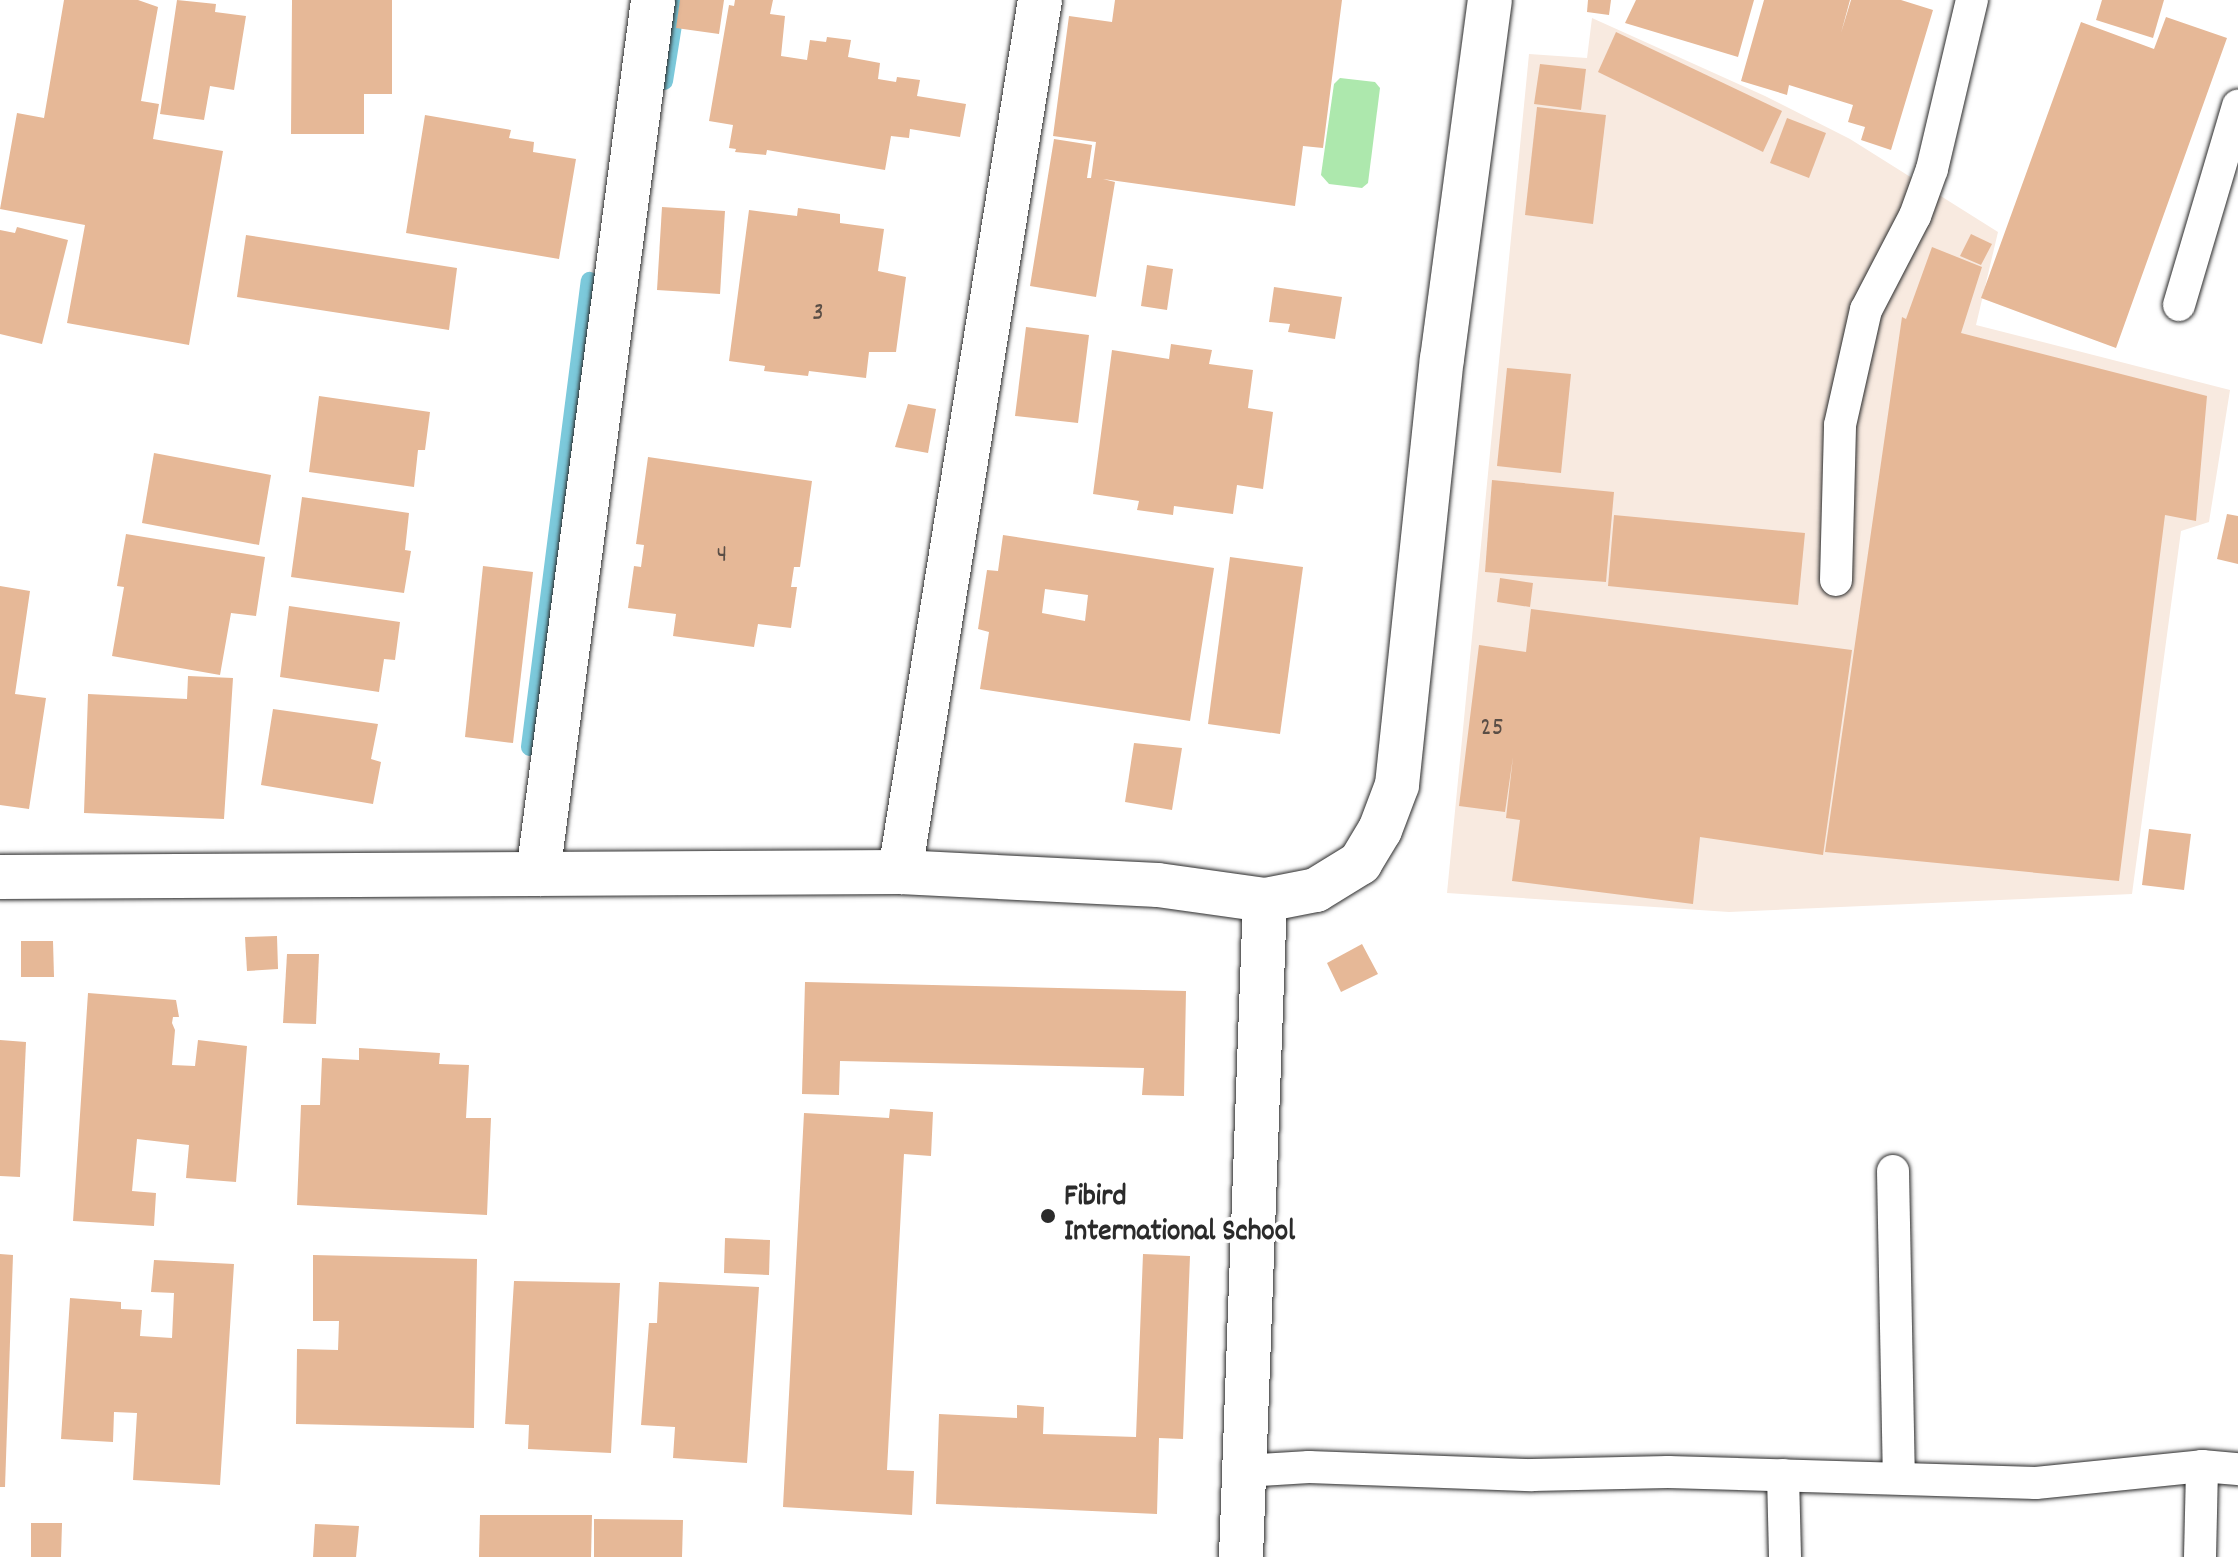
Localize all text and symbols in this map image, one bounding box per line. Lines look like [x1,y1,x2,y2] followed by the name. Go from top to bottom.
[812,298,824,330] house number: 3
[717,540,727,572] house number: 4
[1480,713,1504,745] house number: 25
[1064,1181,1295,1252] place label: Fibird International School
[1039,1207,1057,1225] marker: Fibird International School

